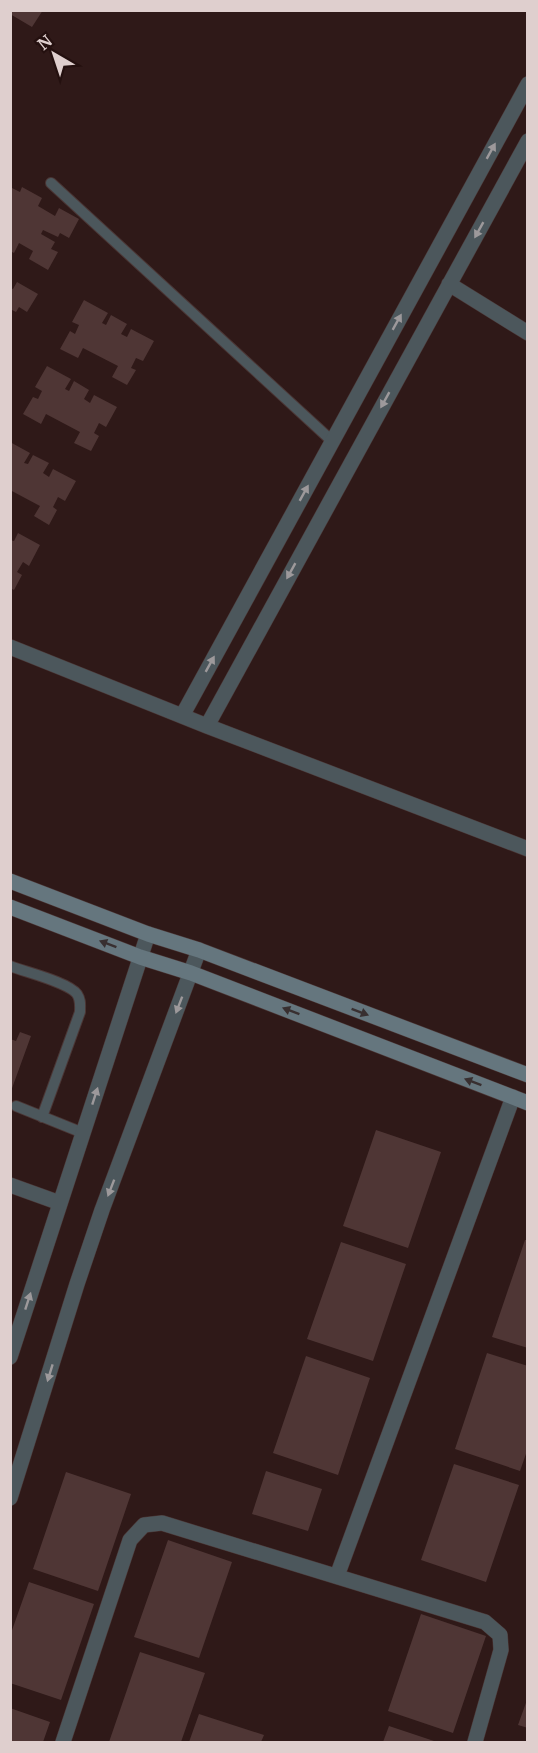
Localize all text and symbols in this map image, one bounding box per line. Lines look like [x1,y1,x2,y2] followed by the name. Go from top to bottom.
[24,24,84,84] north arrow
[33,30,56,54] text: N
[486,142,496,159] one-way arrow
[474,221,484,238] one-way arrow
[392,313,402,330] one-way arrow
[380,392,390,409] one-way arrow
[299,484,309,501] one-way arrow
[286,563,296,580] one-way arrow
[205,656,215,673] one-way arrow
[99,939,117,949] one-way arrow
[174,996,184,1014] one-way arrow
[282,1006,300,1016] one-way arrow
[352,1007,370,1017] one-way arrow
[464,1076,482,1086] one-way arrow
[91,1086,100,1104] one-way arrow
[106,1179,116,1197] one-way arrow
[24,1292,33,1310] one-way arrow
[45,1364,54,1382] one-way arrow

